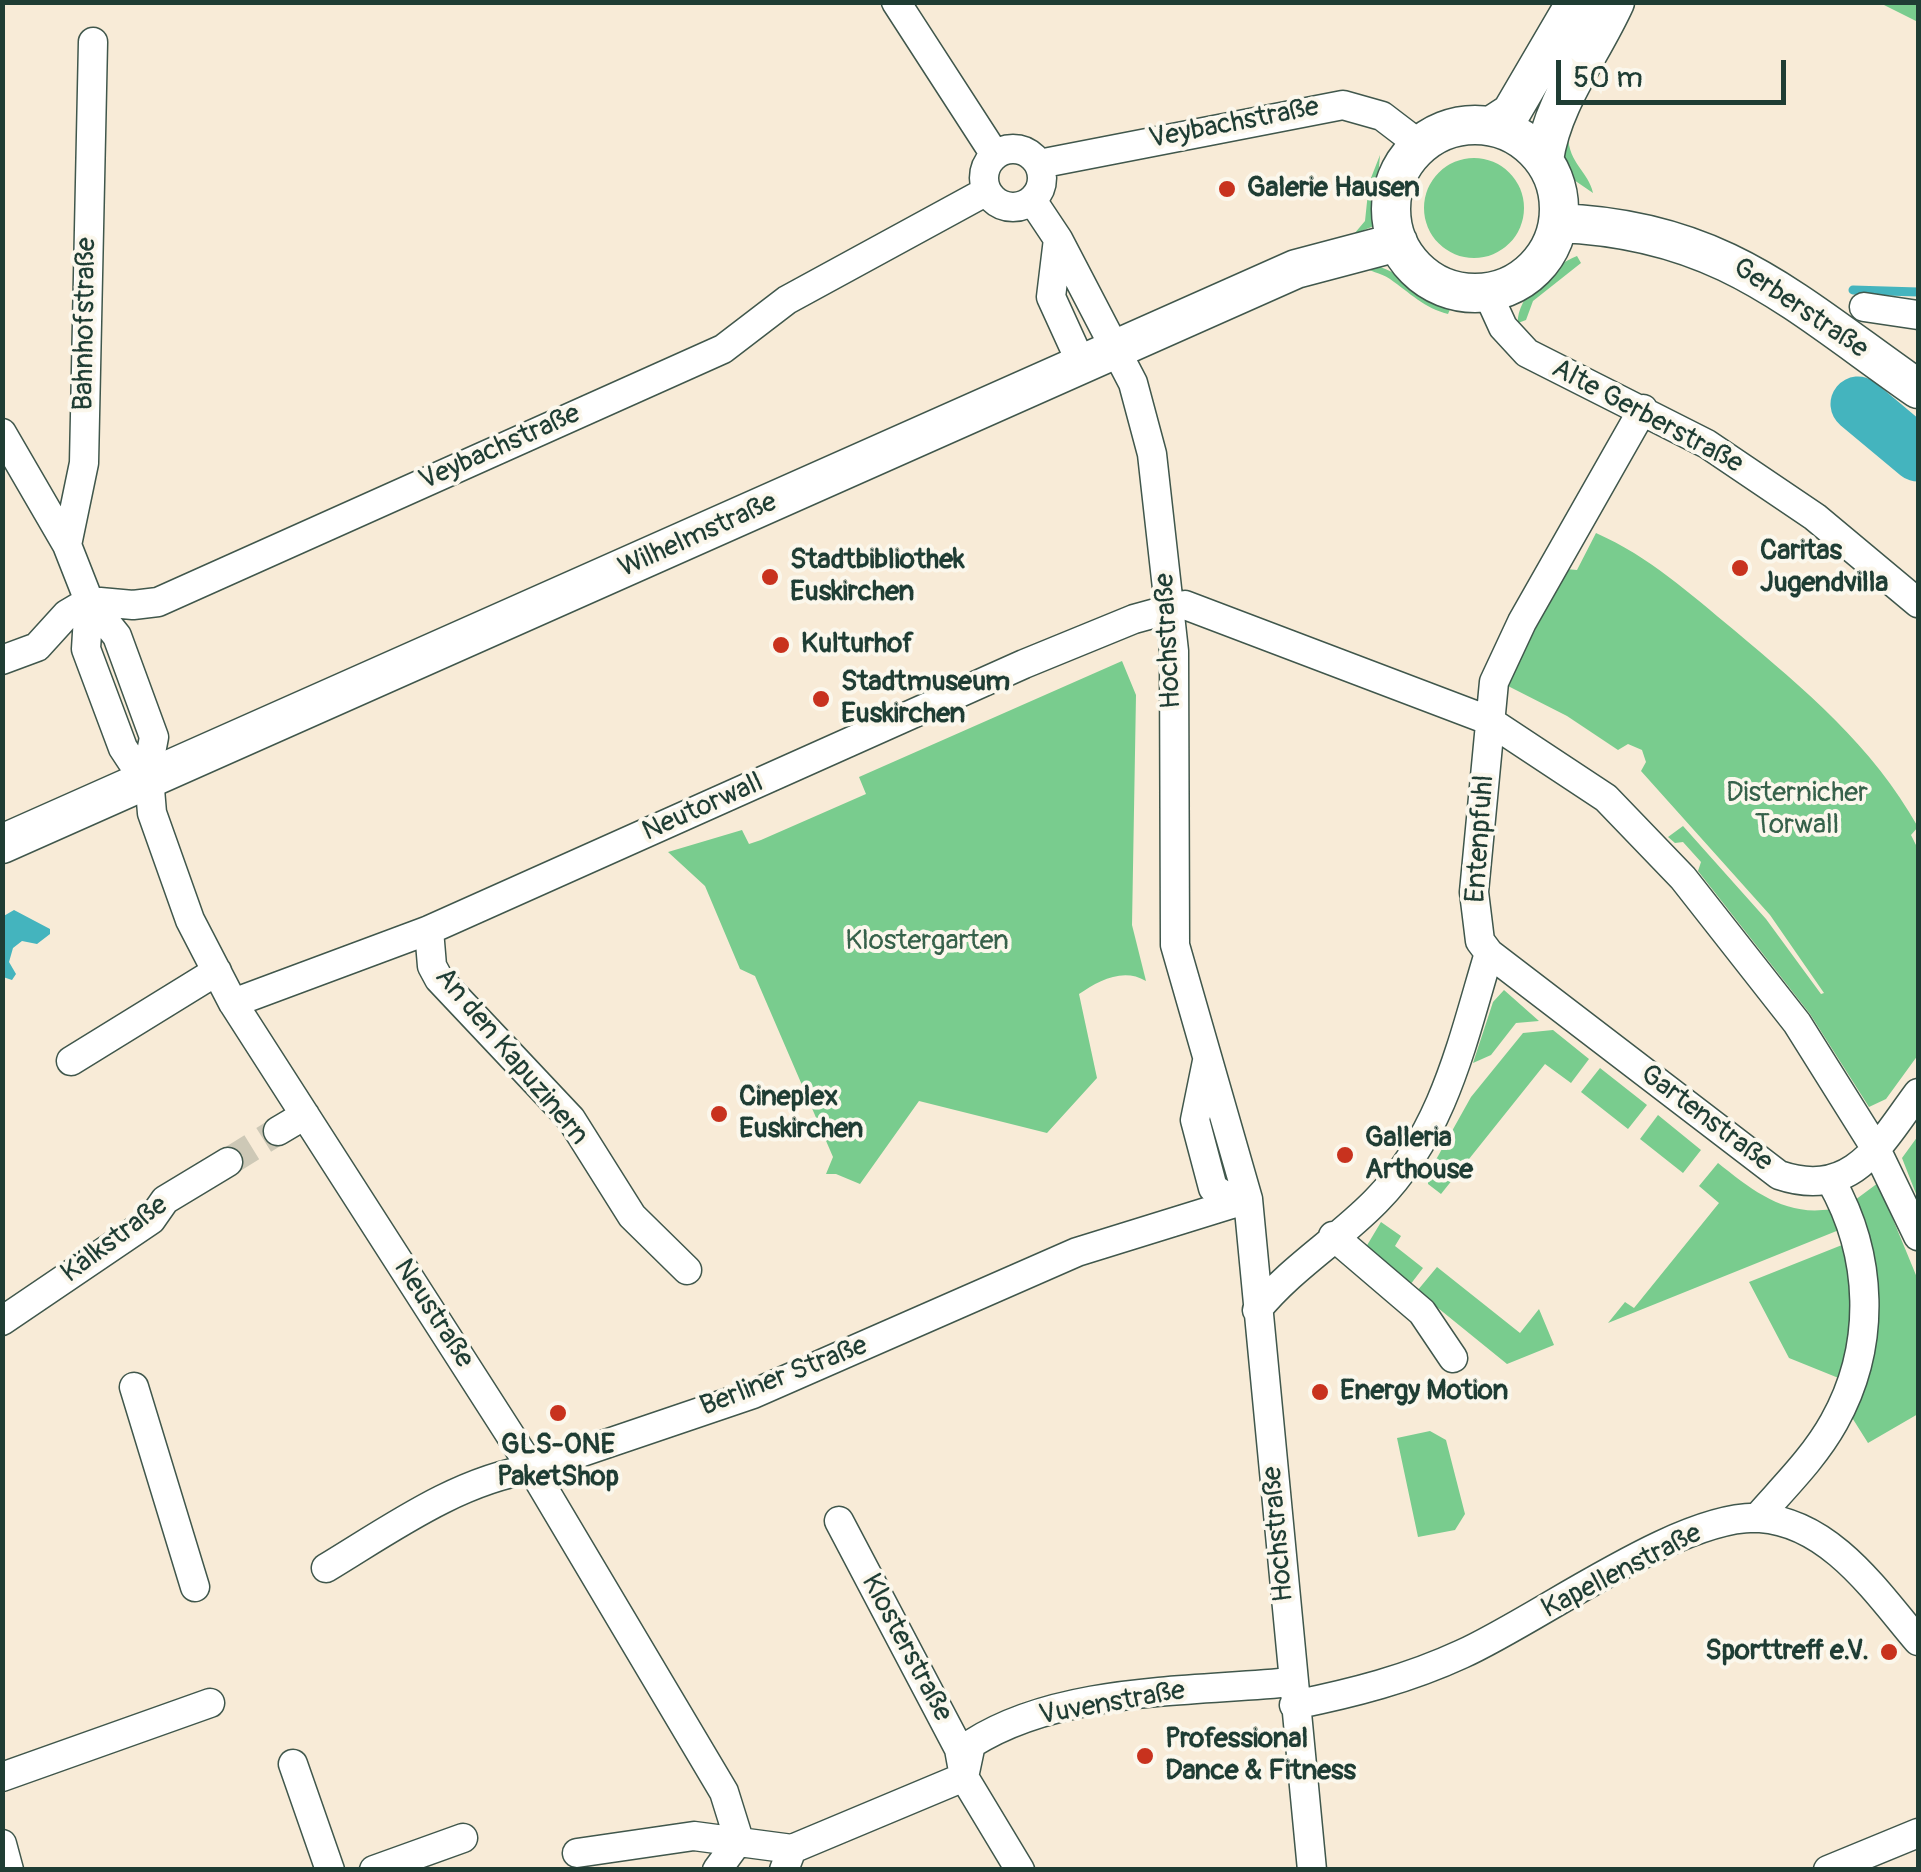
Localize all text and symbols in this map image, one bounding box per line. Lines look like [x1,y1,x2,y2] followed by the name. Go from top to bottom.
[1561,40,1791,102] scale bar
[1573,59,1643,96] text: 50 m
[1146,91,1322,157] street label: Veybachstraße
[1247,172,1420,206] place label: Galerie Hausen
[1216,178,1238,200] marker: Galerie Hausen
[68,237,104,411] street label: Bahnhofstraße
[1726,252,1874,366] street label: Gerberstraße
[1546,352,1748,482] street label: Alte Gerberstraße
[414,398,586,498] street label: Veybachstraße
[614,486,782,586] street label: Wilhelmstraße
[1760,535,1888,601] place label: Caritas Jugendvilla
[790,544,965,610] place label: Stadtbibliothek Euskirchen
[1729,557,1751,579] marker: Caritas Jugendvilla
[759,566,781,588] marker: Stadtbibliothek Euskirchen
[1149,572,1189,710] street label: Hochstraße
[801,628,914,662] place label: Kulturhof
[770,634,792,656] marker: Kulturhof
[841,666,1010,732] place label: Stadtmuseum Euskirchen
[810,688,832,710] marker: Stadtmuseum Euskirchen
[638,767,768,849] street label: Neutorwall
[1460,774,1502,904] street label: Entenpfuhl
[1726,777,1868,843] park label: Disternicher Torwall
[845,925,1009,959] park label: Klostergarten
[427,961,595,1153] street label: An den Kapuzinern
[1633,1058,1779,1180] street label: Gartenstraße
[739,1081,863,1147] place label: Cineplex Euskirchen
[708,1103,730,1125] marker: Cineplex Euskirchen
[1365,1122,1473,1188] place label: Galleria Arthouse
[1334,1144,1356,1166] marker: Galleria Arthouse
[55,1189,175,1291] street label: Kälkstraße
[385,1253,481,1375] street label: Neustraße
[696,1330,872,1424] street label: Berliner Straße
[1340,1375,1508,1409] place label: Energy Motion
[1309,1381,1331,1403] marker: Energy Motion
[547,1402,569,1424] marker: GLS-ONE PaketShop
[497,1429,619,1495] place label: GLS-ONE PaketShop
[1256,1465,1302,1603] street label: Hochstraße
[1537,1517,1707,1627] street label: Kapellenstraße
[853,1569,959,1727] street label: Klosterstraße
[1705,1635,1869,1669] place label: Sporttreff e.V.
[1878,1641,1900,1663] marker: Sporttreff e.V.
[1036,1675,1188,1733] street label: Vuvenstraße
[1165,1723,1356,1789] place label: Professional Dance & Fitness
[1134,1745,1156,1767] marker: Professional Dance & Fitness

